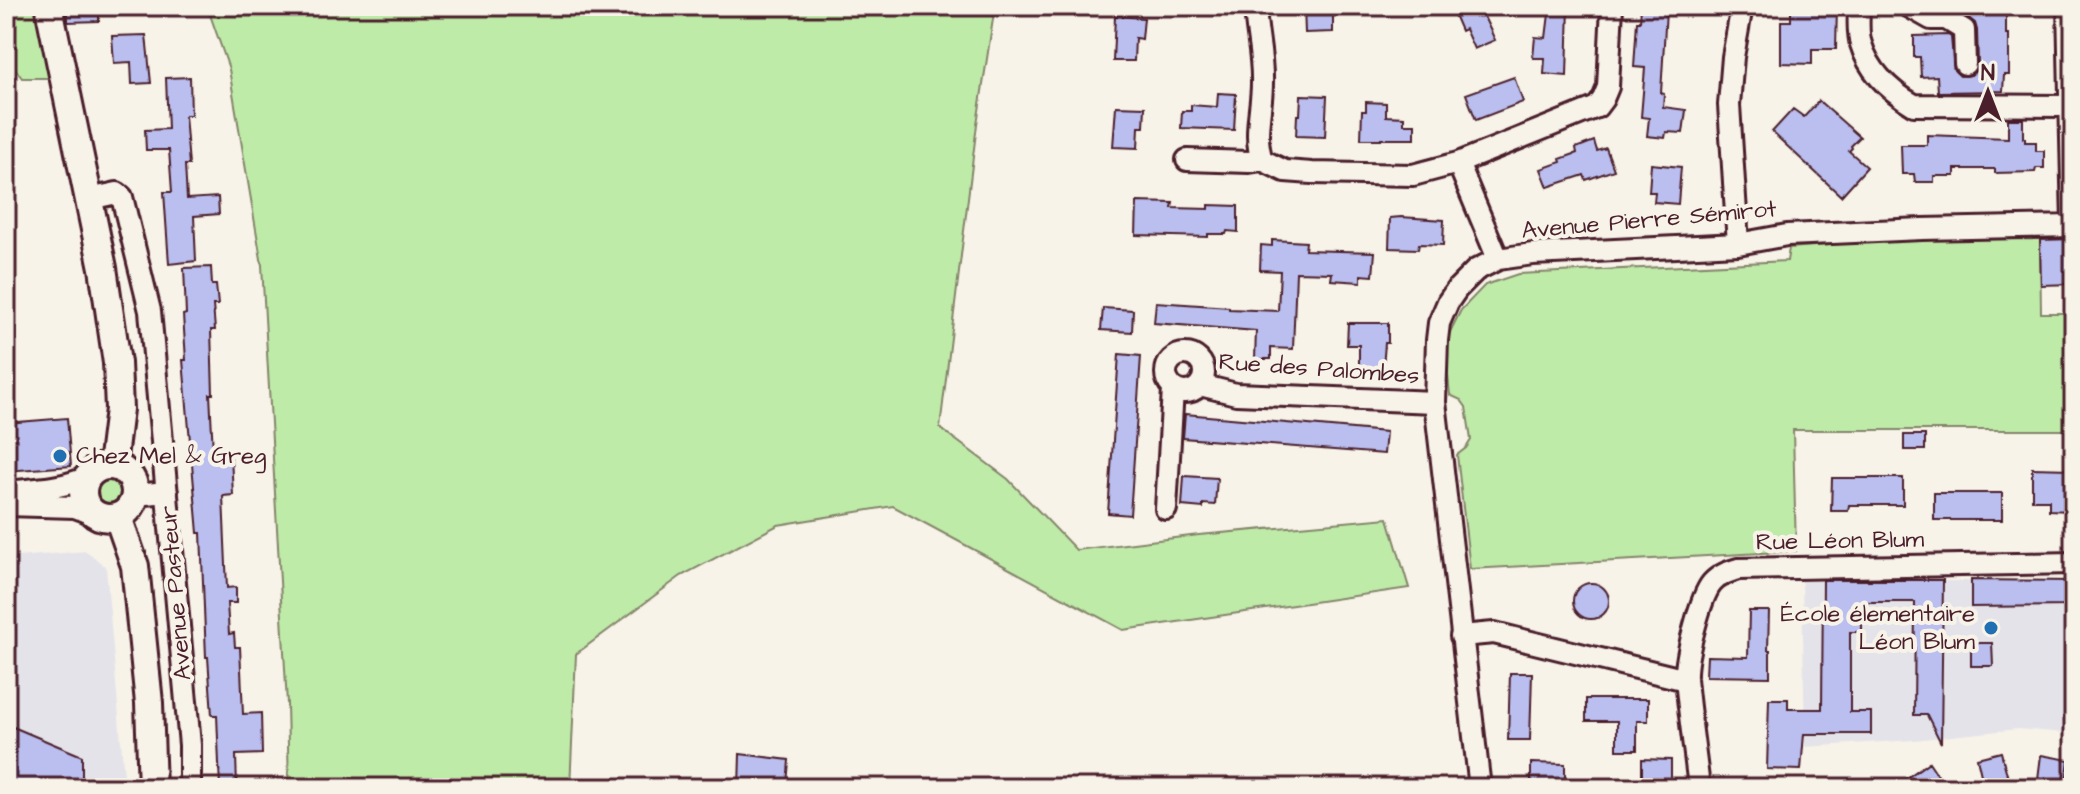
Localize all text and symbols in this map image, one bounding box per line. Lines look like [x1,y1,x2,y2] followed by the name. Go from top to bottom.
[1948,52,2028,132] north arrow
[1981,58,1995,89] text: N
[1520,192,1778,248] street label: Avenue Pierre Sémirot
[1218,345,1420,393] street label: Rue des Palombes
[76,439,266,474] place label: Chez Mel & Greg
[51,447,69,465] marker: Chez Mel & Greg
[151,504,201,682] street label: Avenue Pasteur
[1756,523,1925,559] street label: Rue Léon Blum
[1781,597,1975,659] place label: École élementaire Léon Blum
[1982,619,2000,637] marker: École élementaire Léon Blum

